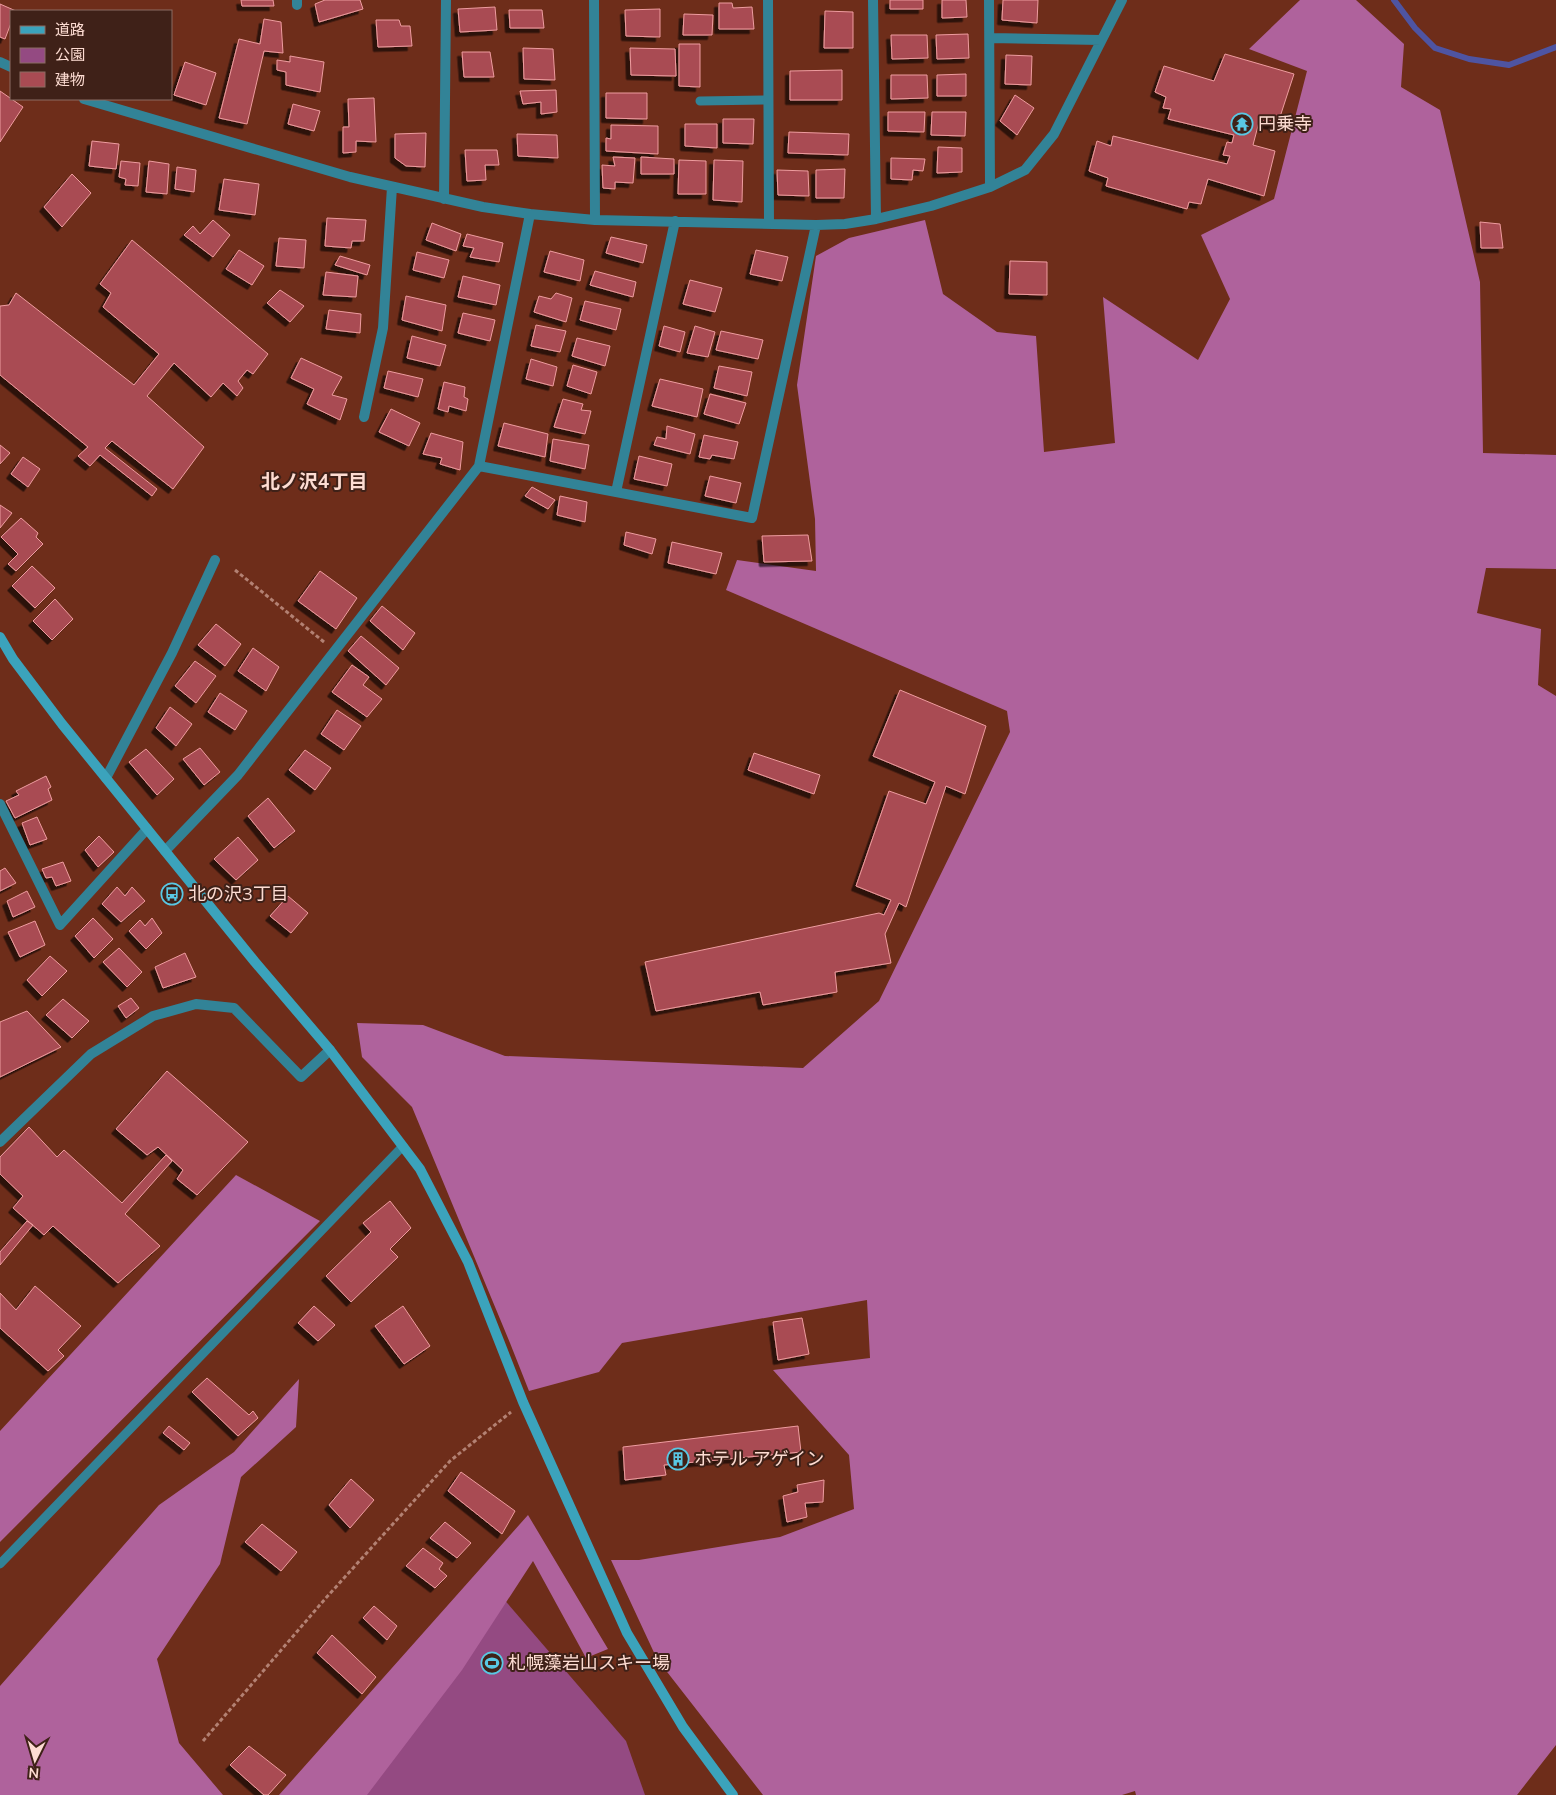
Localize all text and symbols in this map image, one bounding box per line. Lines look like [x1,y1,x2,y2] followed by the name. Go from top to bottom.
[10,10,172,100] legend
[55,20,85,39] text: 道路
[55,45,85,64] text: 公園
[55,70,85,89] text: 建物
[1230,112,1254,136] temple icon: 円乗寺
[1258,112,1312,135] place label: 円乗寺
[261,469,367,493] district label: 北ノ沢4丁目
[160,882,184,906] bus stop icon: 北の沢3丁目
[188,882,289,905] place label: 北の沢3丁目
[666,1447,690,1471] building icon: ホテル アゲイン
[694,1447,824,1470] place label: ホテル アゲイン
[480,1651,504,1675] sports icon: 札幌藻岩山スキー場
[508,1651,670,1674] place label: 札幌藻岩山スキー場
[10,1735,60,1785] north arrow
[28,1764,40,1782] text: N

